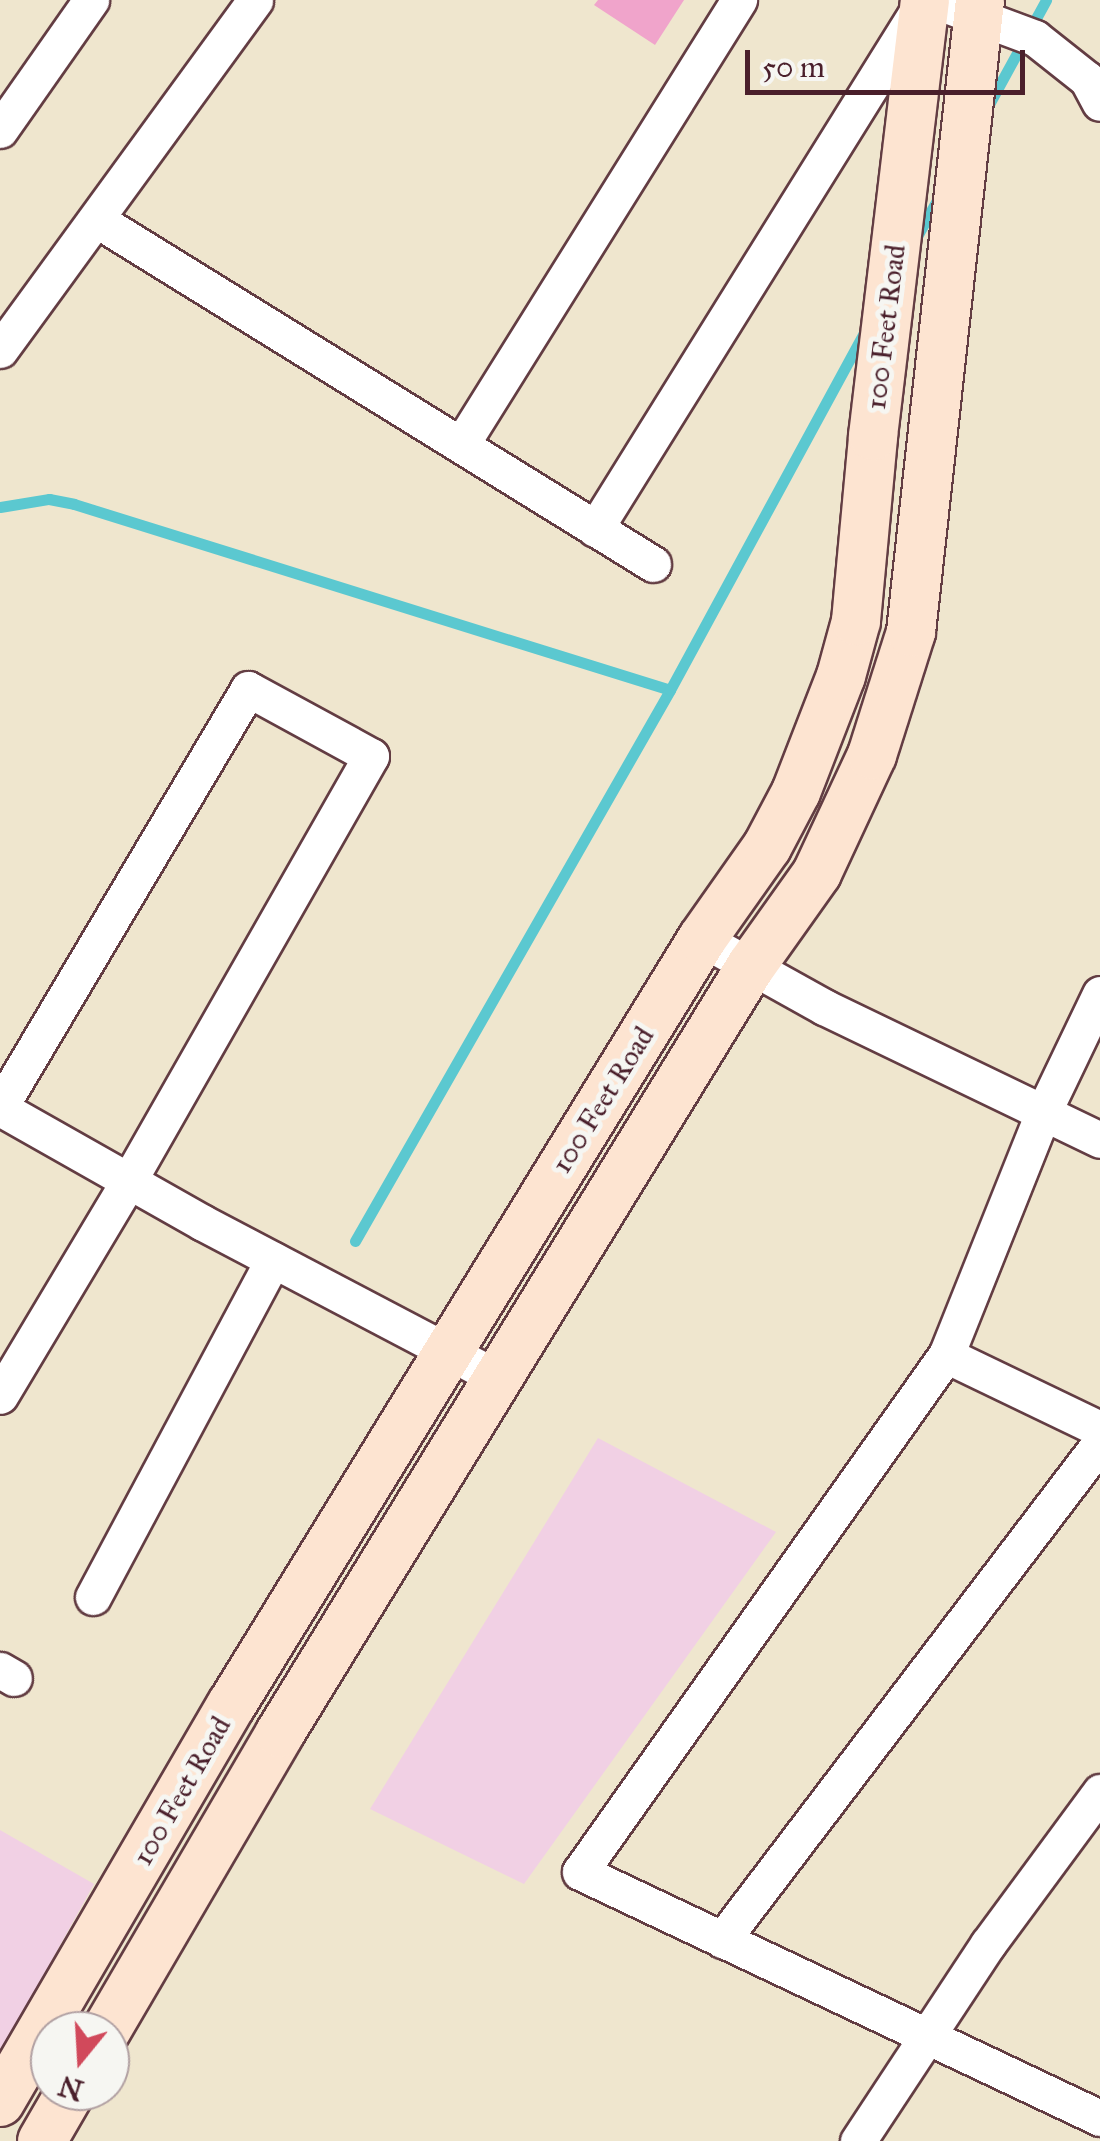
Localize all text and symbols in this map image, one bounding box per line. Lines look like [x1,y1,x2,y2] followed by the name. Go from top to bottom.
[750,30,1030,92] scale bar
[762,49,825,85] text: 50 m
[859,242,913,412] street label: 100 Feet Road
[545,1021,661,1179] street label: 100 Feet Road
[126,1711,238,1871] street label: 100 Feet Road
[30,2011,130,2111] north arrow
[54,2068,88,2108] text: N

